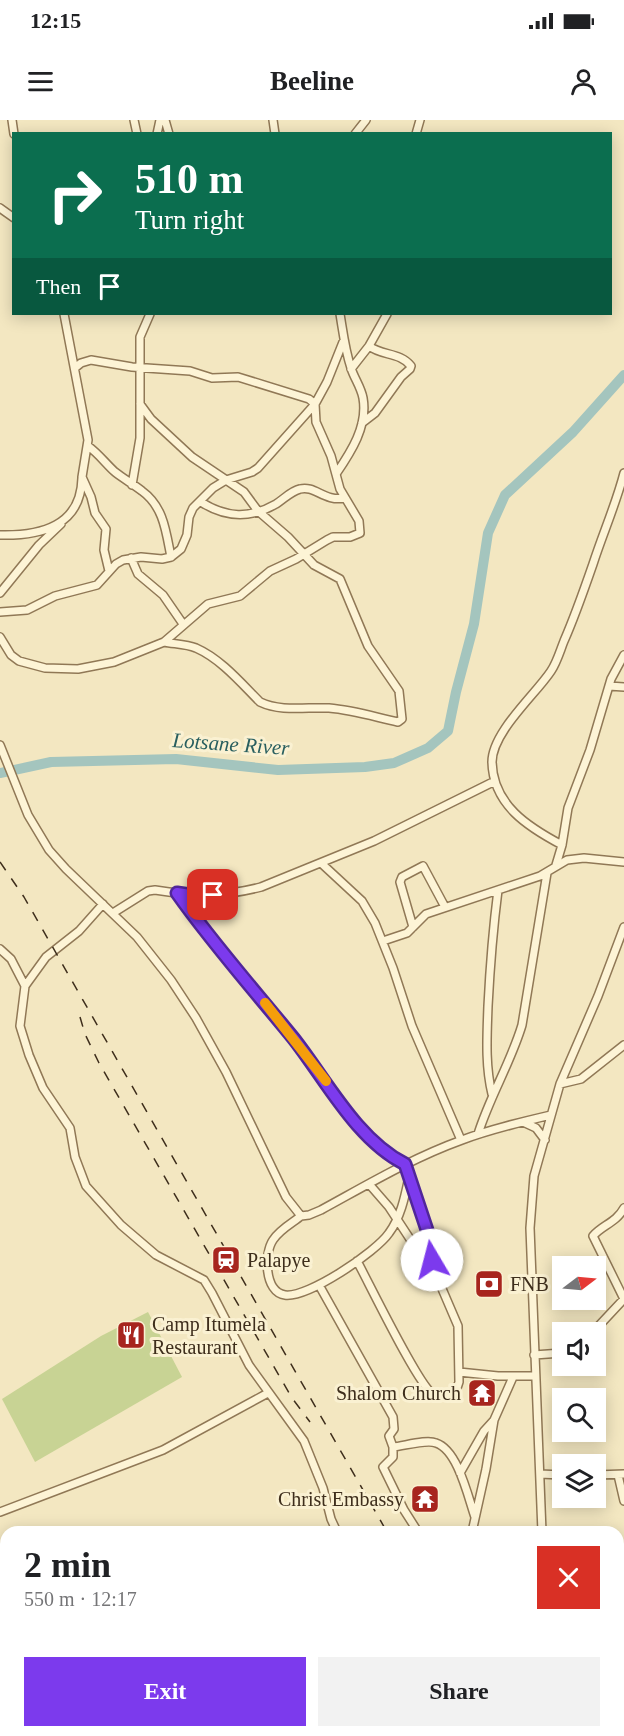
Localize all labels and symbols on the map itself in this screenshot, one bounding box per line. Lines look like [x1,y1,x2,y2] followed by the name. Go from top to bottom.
[171,728,291,760] water label: Lotsane River
[187,869,238,920] pin
[400,1228,464,1292] position arrow
[210,1244,242,1276] station icon: Palapye
[247,1249,310,1272] place label: Palapye
[552,1256,606,1310] north arrow
[473,1268,505,1300] bank icon: FNB
[510,1273,549,1295] place label: FNB
[152,1313,266,1358] place label: Camp Itumela Restaurant
[115,1319,147,1351] restaurant icon: Camp Itumela Restaurant
[466,1377,498,1409] temple icon: Shalom Church
[336,1382,461,1404] place label: Shalom Church
[409,1483,441,1515] temple icon: Christ Embassy
[278,1488,404,1511] place label: Christ Embassy

